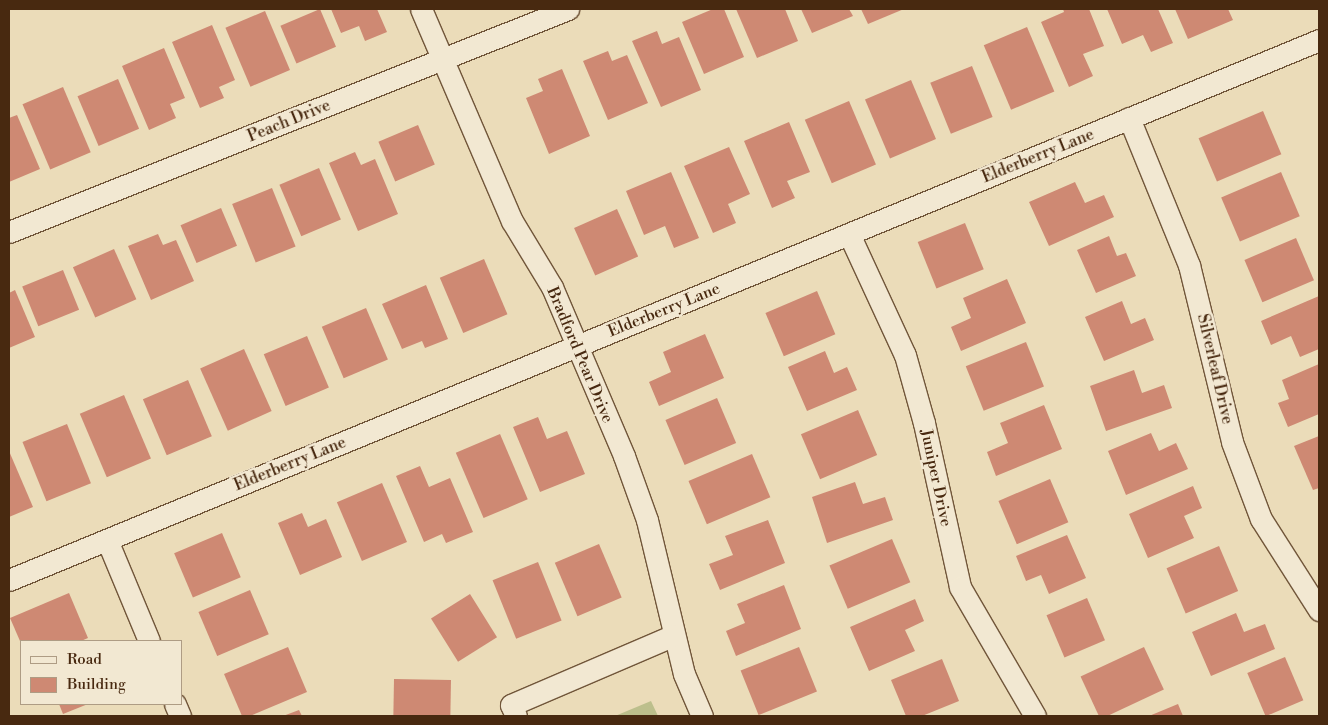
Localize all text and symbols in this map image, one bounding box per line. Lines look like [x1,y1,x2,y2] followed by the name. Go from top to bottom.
[245,96,333,146] street label: Peach Drive
[979,125,1097,187] street label: Elderberry Lane
[605,279,723,341] street label: Elderberry Lane
[543,284,617,426] street label: Bradford Pear Drive
[1193,312,1237,426] street label: Silverleaf Drive
[916,428,956,528] street label: Juniper Drive
[231,433,349,495] street label: Elderberry Lane
[20,640,182,705] legend
[67,650,102,669] text: Road
[67,675,126,694] text: Building

